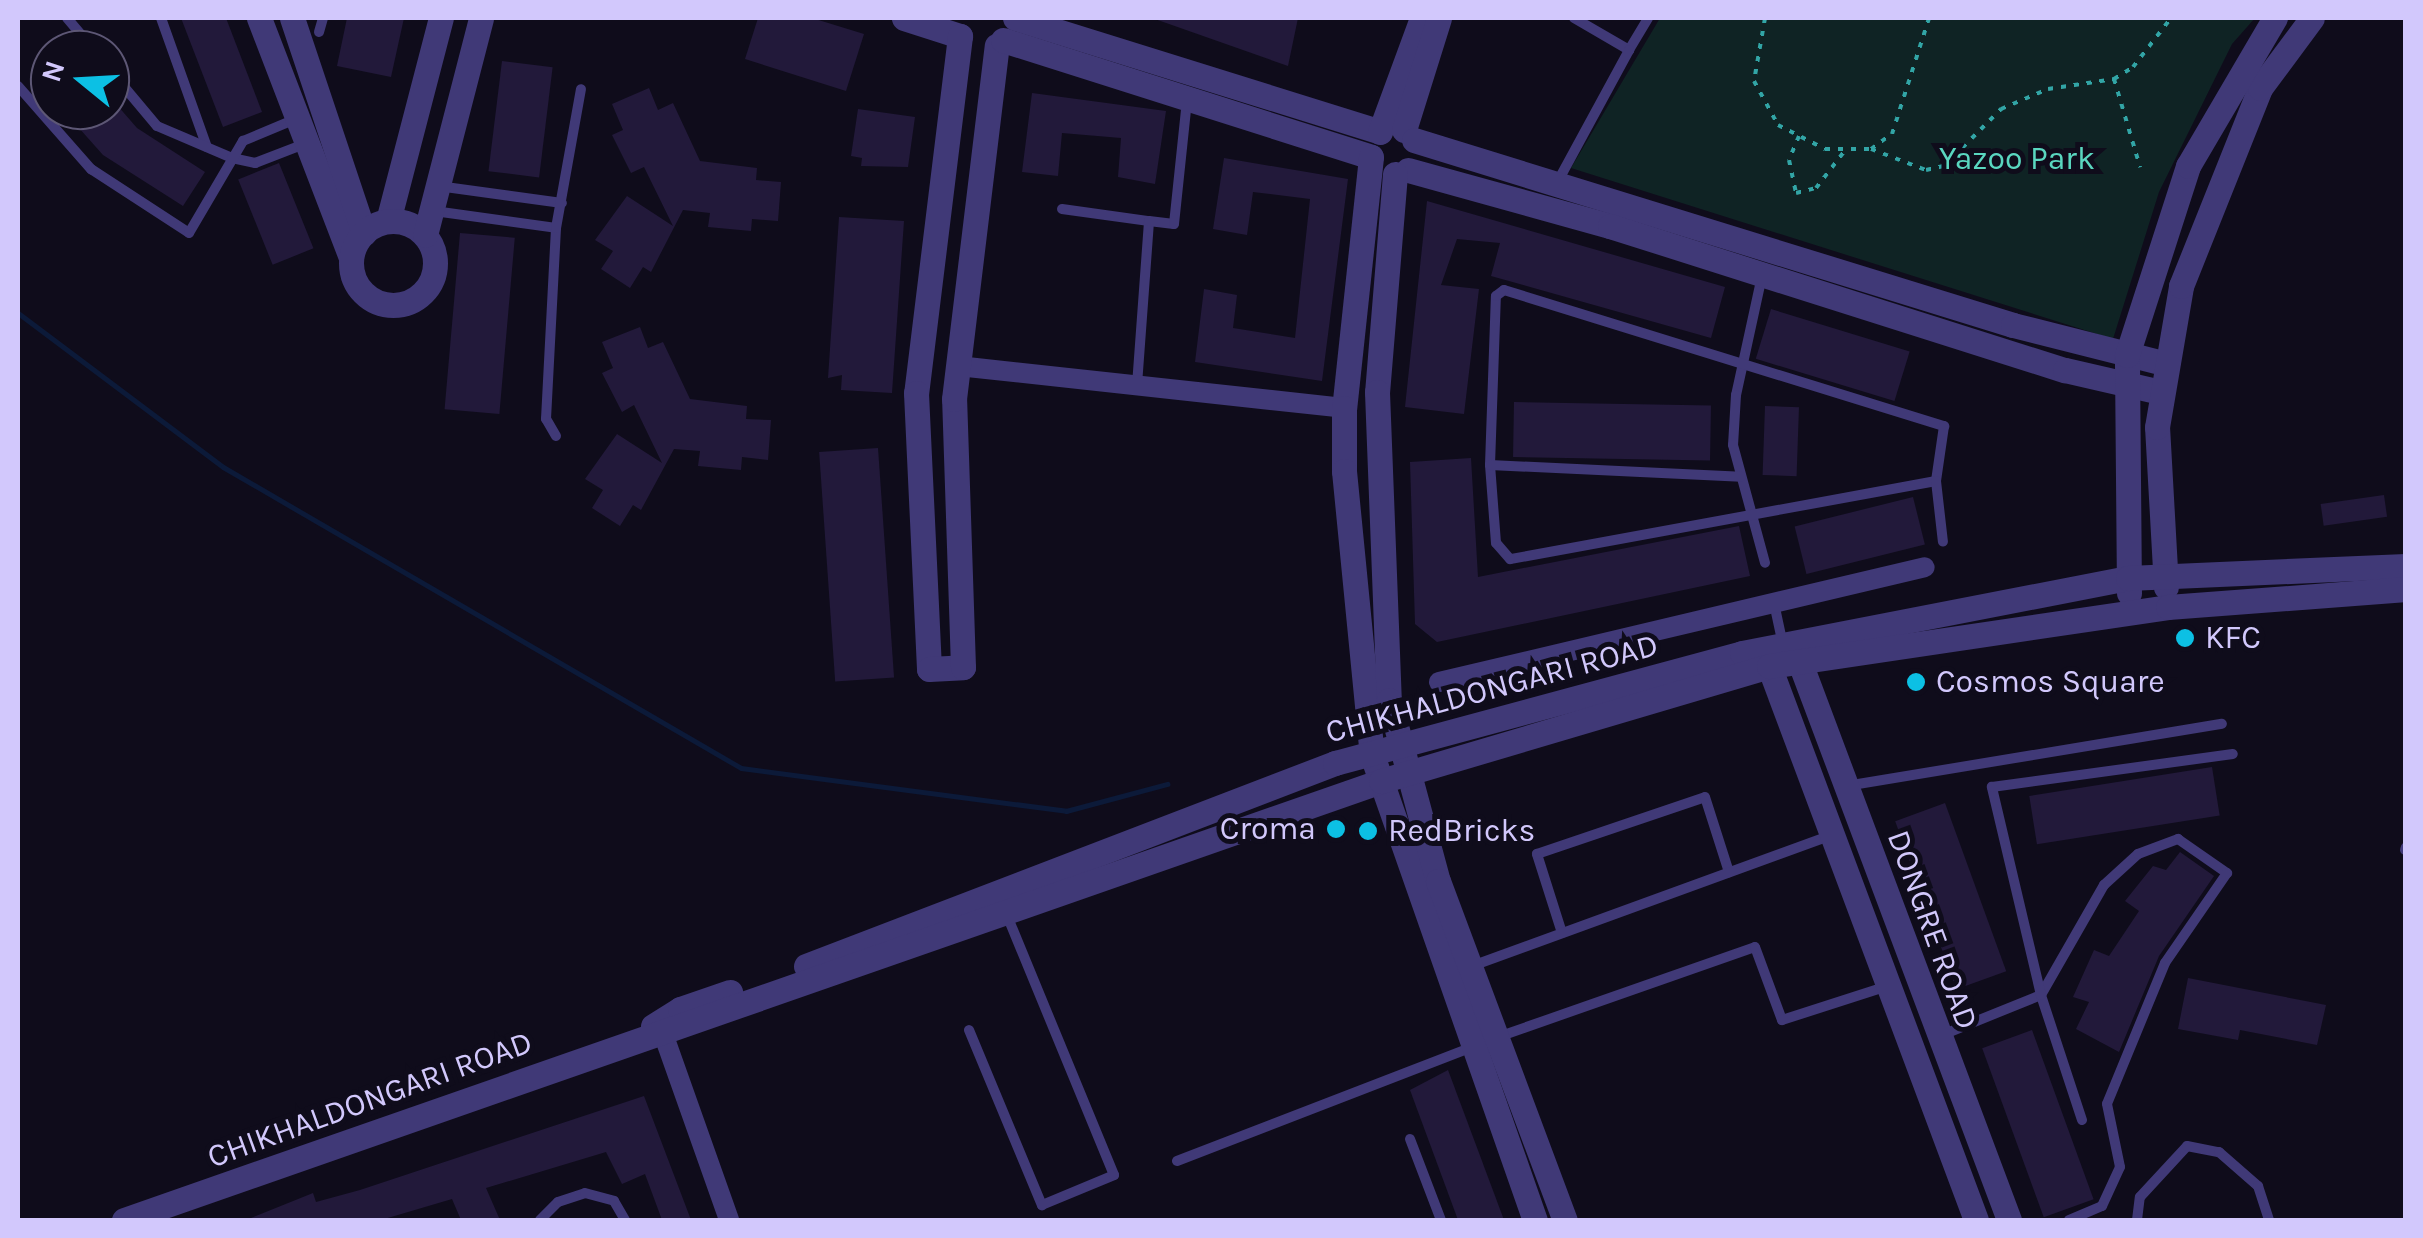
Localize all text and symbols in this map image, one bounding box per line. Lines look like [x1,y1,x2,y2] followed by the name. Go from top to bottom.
[30,30,130,130] north arrow
[34,57,72,86] text: N
[1939,140,2095,178] park label: Yazoo Park
[2205,619,2261,657] place label: KFC
[1322,626,1662,752] street label: CHIKHALDONGARI ROAD
[2174,627,2196,649] marker: KFC
[1936,663,2165,701] place label: Cosmos Square
[1905,671,1927,693] marker: Cosmos Square
[1220,810,1316,848] place label: Croma
[1388,812,1535,850] place label: RedBricks
[1325,818,1347,840] marker: Croma
[1357,820,1379,842] marker: RedBricks
[1878,825,1986,1035] street label: DONGRE ROAD
[202,1023,538,1177] street label: CHIKHALDONGARI ROAD

